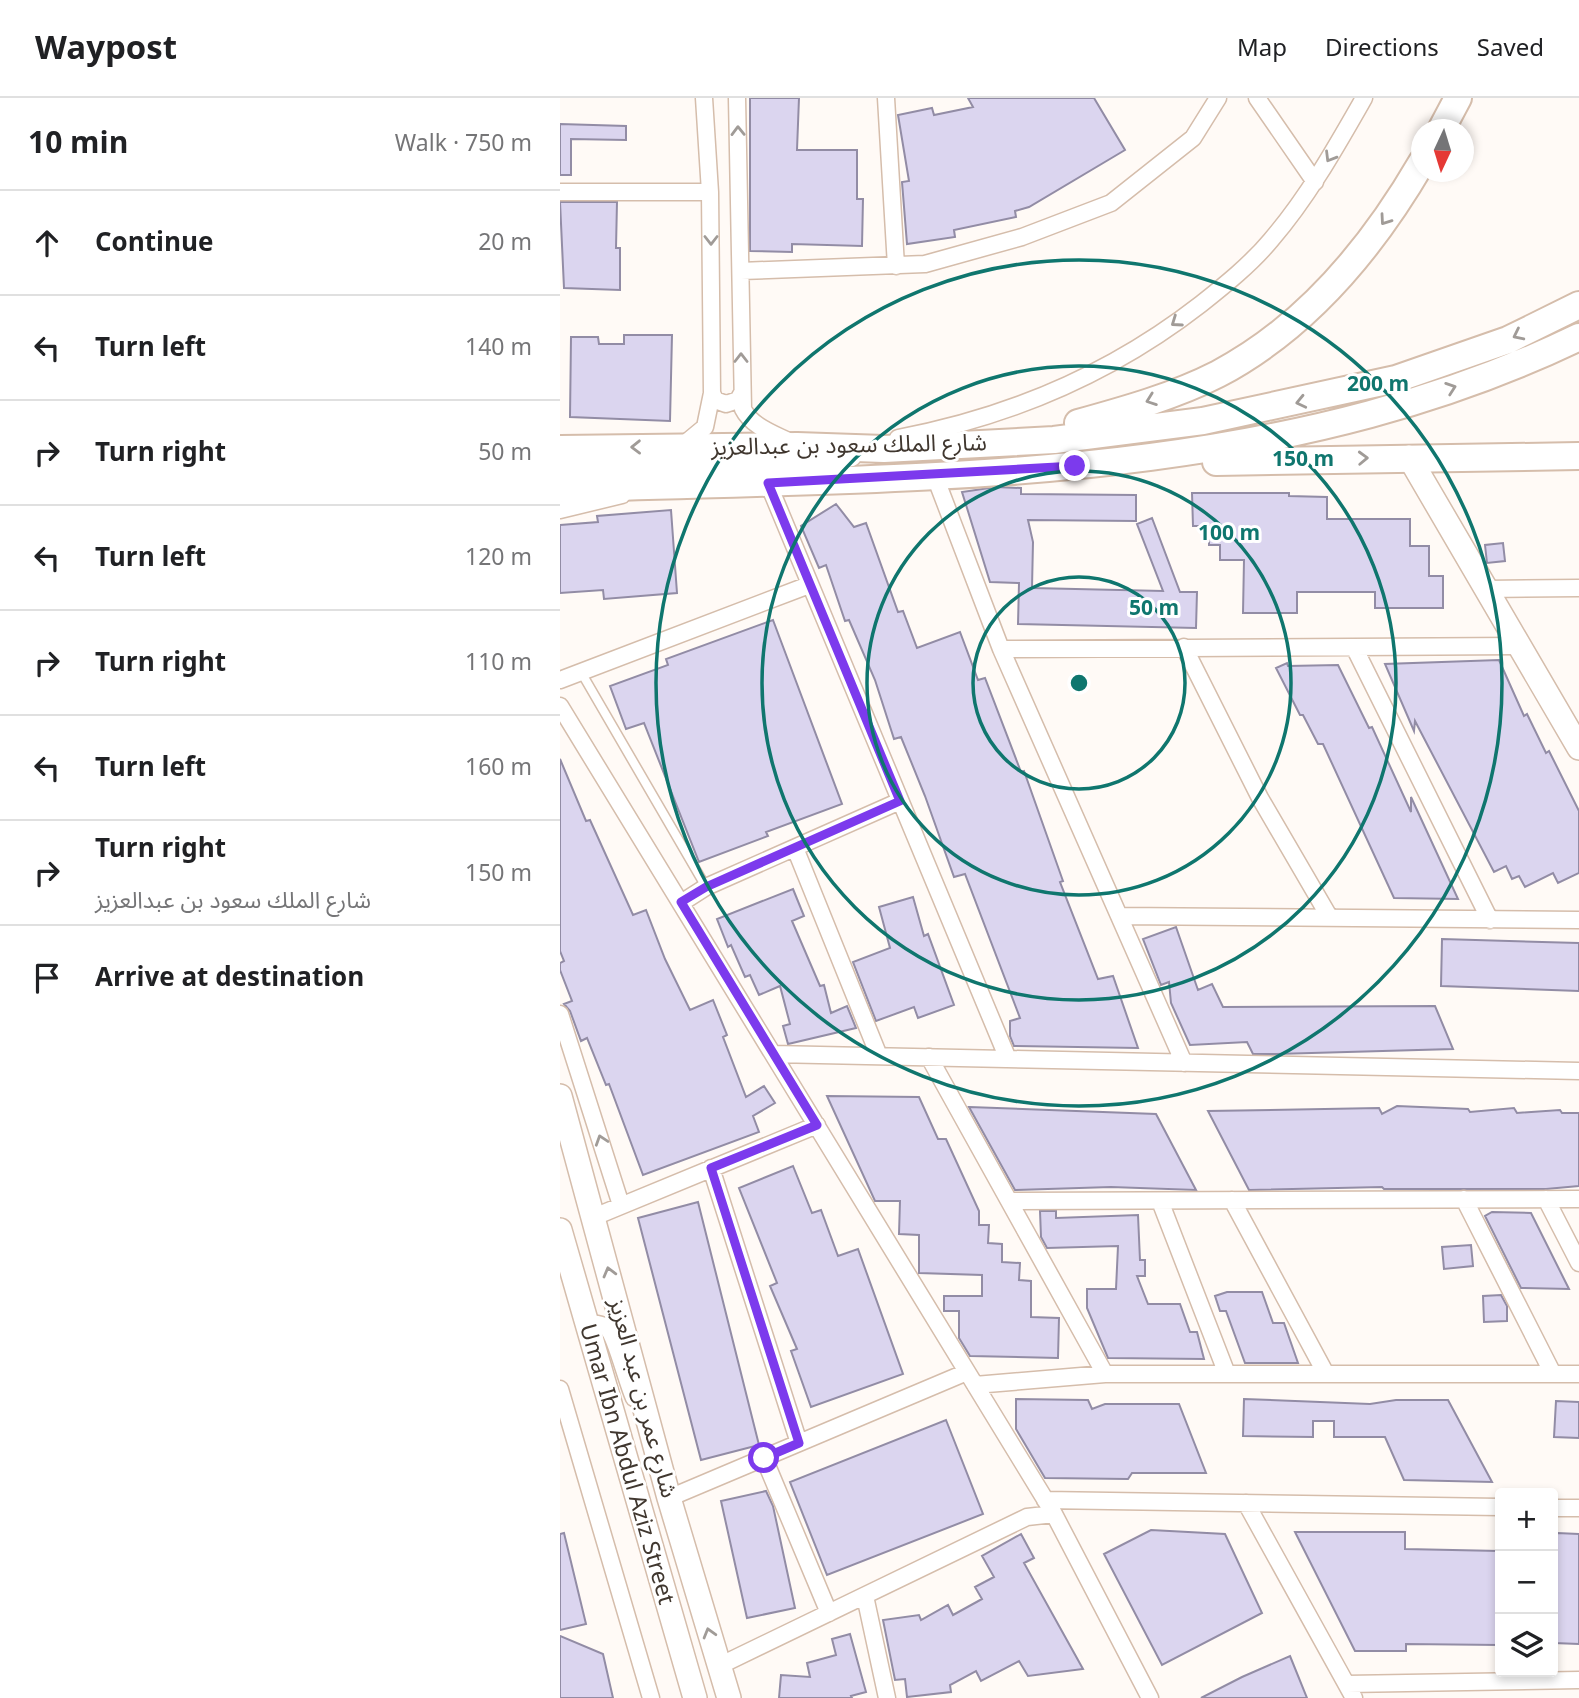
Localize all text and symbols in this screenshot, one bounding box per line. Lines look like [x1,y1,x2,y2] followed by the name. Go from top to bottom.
[35,14,177,83] text: Waypost
[1237,23,1287,74] text: Map
[1325,23,1439,74] text: Directions
[1477,23,1544,74] text: Saved
[28,112,128,175] text: 10 min
[395,119,532,168] text: Walk · 750 m
[1411,119,1474,182] north arrow
[730,125,745,136] one-way arrow
[1325,150,1338,163] one-way arrow
[1381,212,1393,225] one-way arrow
[95,215,213,270] text: Continue
[478,218,532,267] text: 20 m
[28,224,66,262] icon: ahead
[703,235,719,245] one-way arrow
[1171,314,1184,326] one-way arrow
[95,320,206,375] text: Turn left
[465,323,532,372] text: 140 m
[1513,327,1525,341] one-way arrow
[28,329,66,367] icon: left
[733,353,749,363] one-way arrow
[1347,362,1409,406] text: 200 m
[1445,382,1457,396] one-way arrow
[1146,392,1158,406] one-way arrow
[1295,393,1307,408] one-way arrow
[710,418,987,472] street label: شارع الملك سعود بن عبدالعزيز
[95,425,226,480] text: Turn right
[478,428,532,477] text: 50 m
[28,434,66,472] icon: right
[1272,437,1334,481] text: 150 m
[630,439,641,455] one-way arrow
[1059,450,1090,481] route end
[1358,451,1369,466] one-way arrow
[1198,511,1260,555] text: 100 m
[95,530,206,585] text: Turn left
[465,533,532,582] text: 120 m
[28,539,66,577] icon: left
[1129,586,1179,630] text: 50 m
[95,635,226,690] text: Turn right
[465,638,532,687] text: 110 m
[28,644,66,682] icon: right
[1067,671,1091,695] centre of rings
[95,740,206,795] text: Turn left
[465,743,532,792] text: 160 m
[28,749,66,787] icon: left
[95,821,226,876] text: Turn right
[465,849,532,898] text: 150 m
[28,854,66,892] icon: right
[95,876,371,925] text: شارع الملك سعود بن عبدالعزيز
[95,950,364,1005] text: Arrive at destination
[28,959,66,997] icon: arrive
[594,1135,609,1147] one-way arrow
[603,1266,617,1278] one-way arrow
[593,1292,693,1503] street label: شارع عمر بن عبد العزيز
[563,1318,691,1610] street label: Umar Ibn Abdul Aziz Street
[748,1442,779,1473] route start
[1495,1488,1558,1677] map controls
[1495,1488,1558,1551] button: +
[1495,1551,1558,1614] button: −
[1495,1614,1558,1677] button: layers
[703,1627,718,1639] one-way arrow

